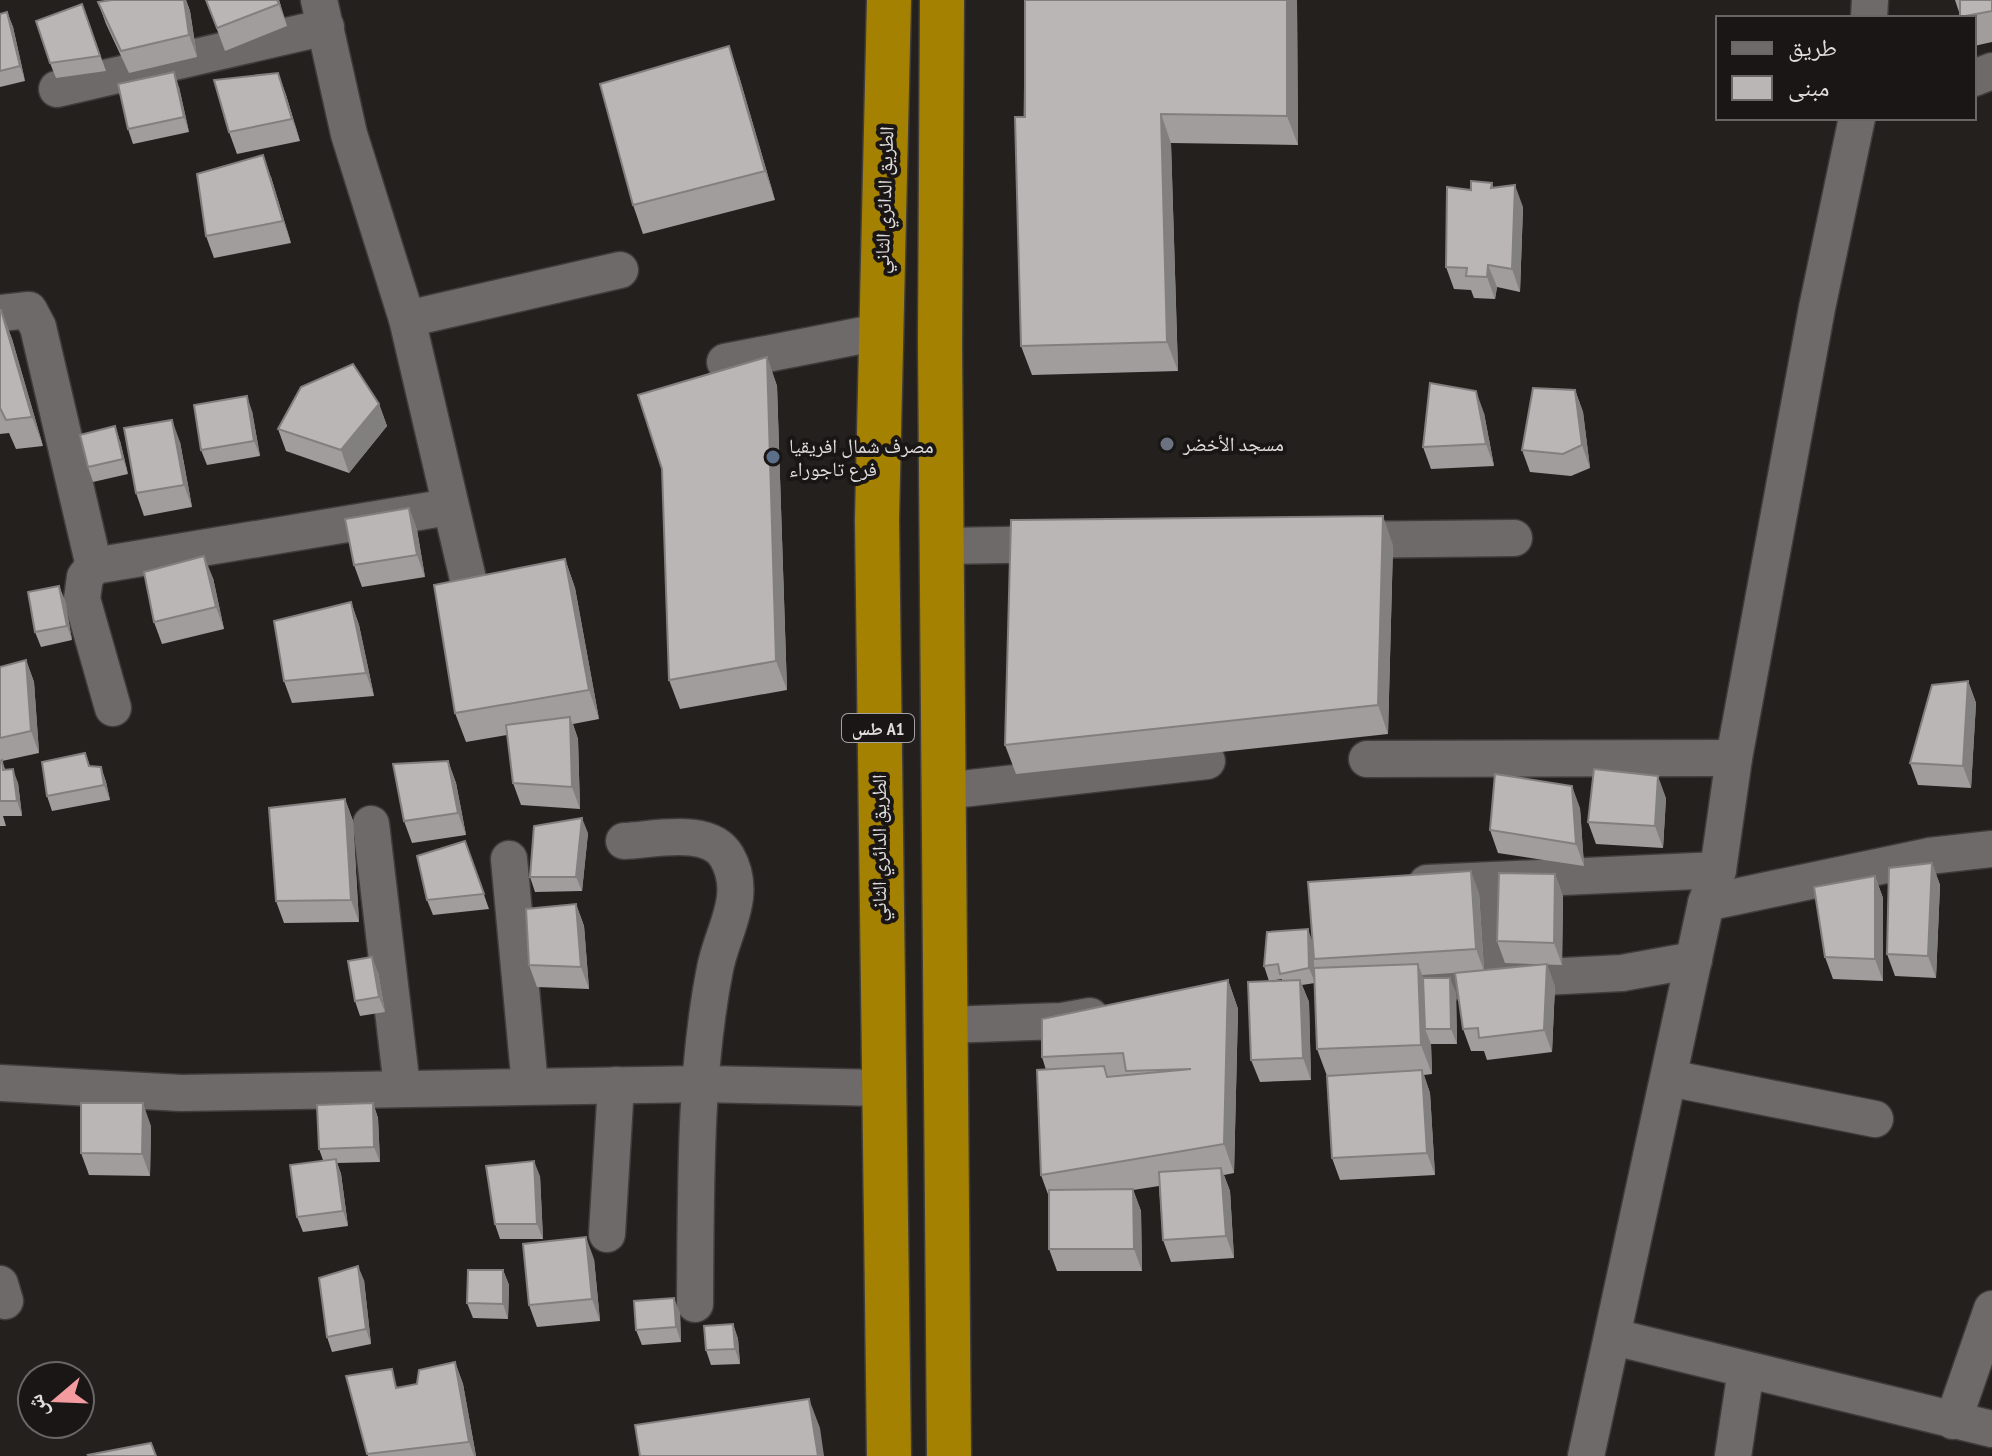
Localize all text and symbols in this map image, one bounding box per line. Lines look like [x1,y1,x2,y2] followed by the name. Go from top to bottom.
[1716,16,1976,120] legend
[1788,32,1837,63] text: طريق
[1788,72,1829,103] text: مبنى
[868,126,903,274] street label: الطريق الدائري الثاني
[1182,431,1284,457] place label: مسجد الأخضر
[789,433,934,482] place label: مصرف شمال افريقيا فرع تاجوراء
[1158,435,1176,453] marker: مسجد الأخضر
[764,448,782,466] marker: مصرف شمال افريقيا فرع تاجوراء
[842,714,914,742] road number: طس A1
[866,774,895,922] street label: الطريق الدائري الثاني
[16,1360,96,1440] north arrow
[20,1391,54,1422] text: ش

